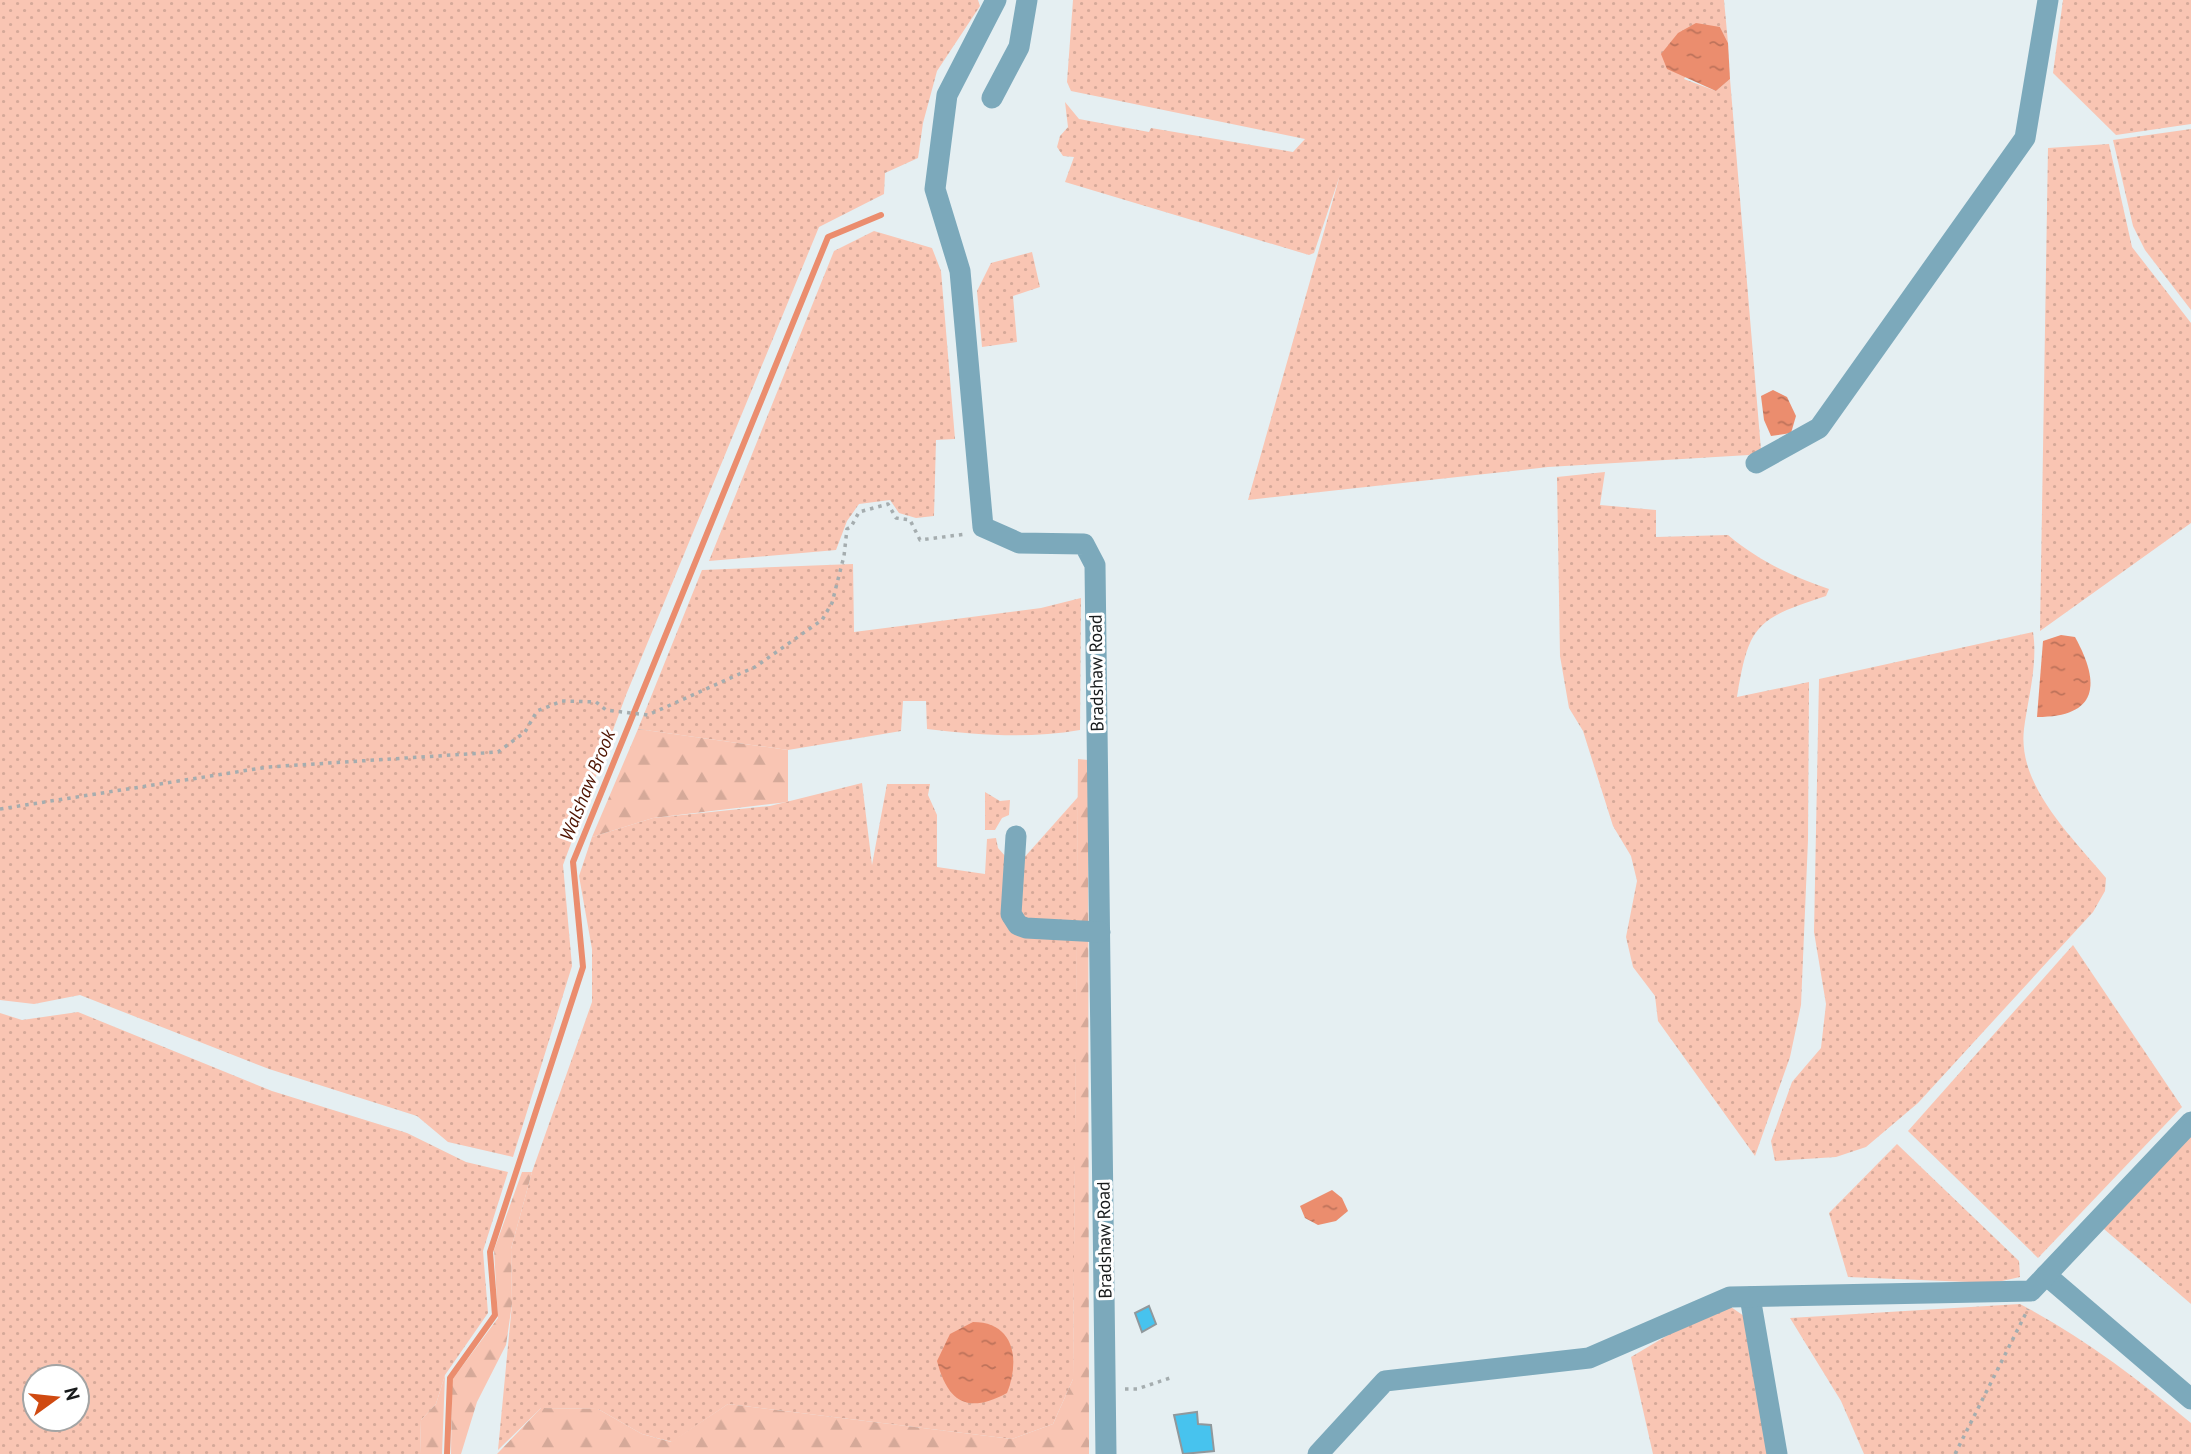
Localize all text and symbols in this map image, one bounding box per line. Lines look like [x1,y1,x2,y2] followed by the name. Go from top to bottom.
[1083,614,1109,732] street label: Bradshaw Road
[554,725,621,844] water label: Walshaw Brook
[1091,1181,1117,1299] street label: Bradshaw Road
[21,1363,91,1433] north arrow
[59,1384,86,1403] text: N

